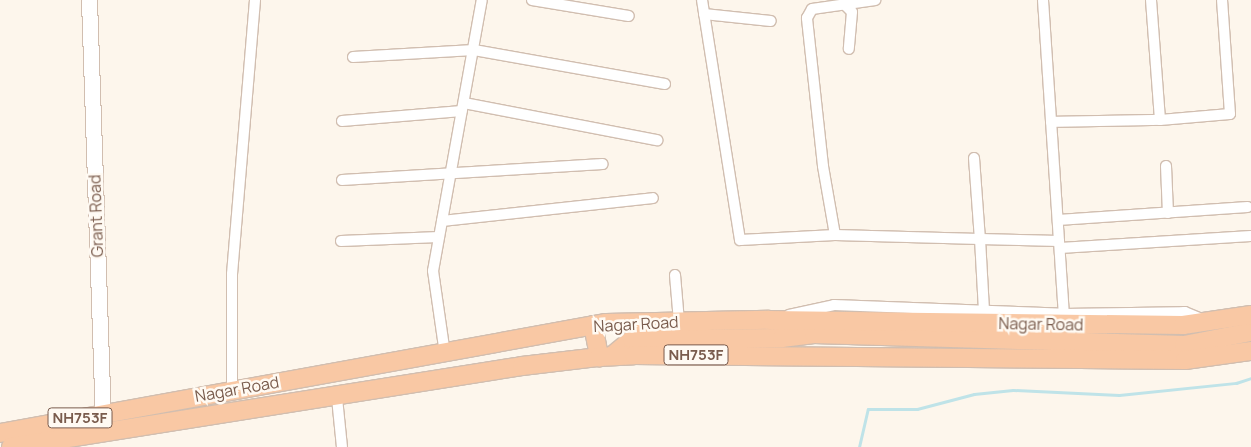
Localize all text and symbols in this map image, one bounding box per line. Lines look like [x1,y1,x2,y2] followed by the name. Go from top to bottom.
[85,174,107,258] street label: Grant Road
[593,312,679,336] street label: Nagar Road
[998,314,1084,334] street label: Nagar Road
[664,342,728,368] road number: NH753F
[193,372,281,406] street label: Nagar Road
[48,406,112,430] road number: NH753F

